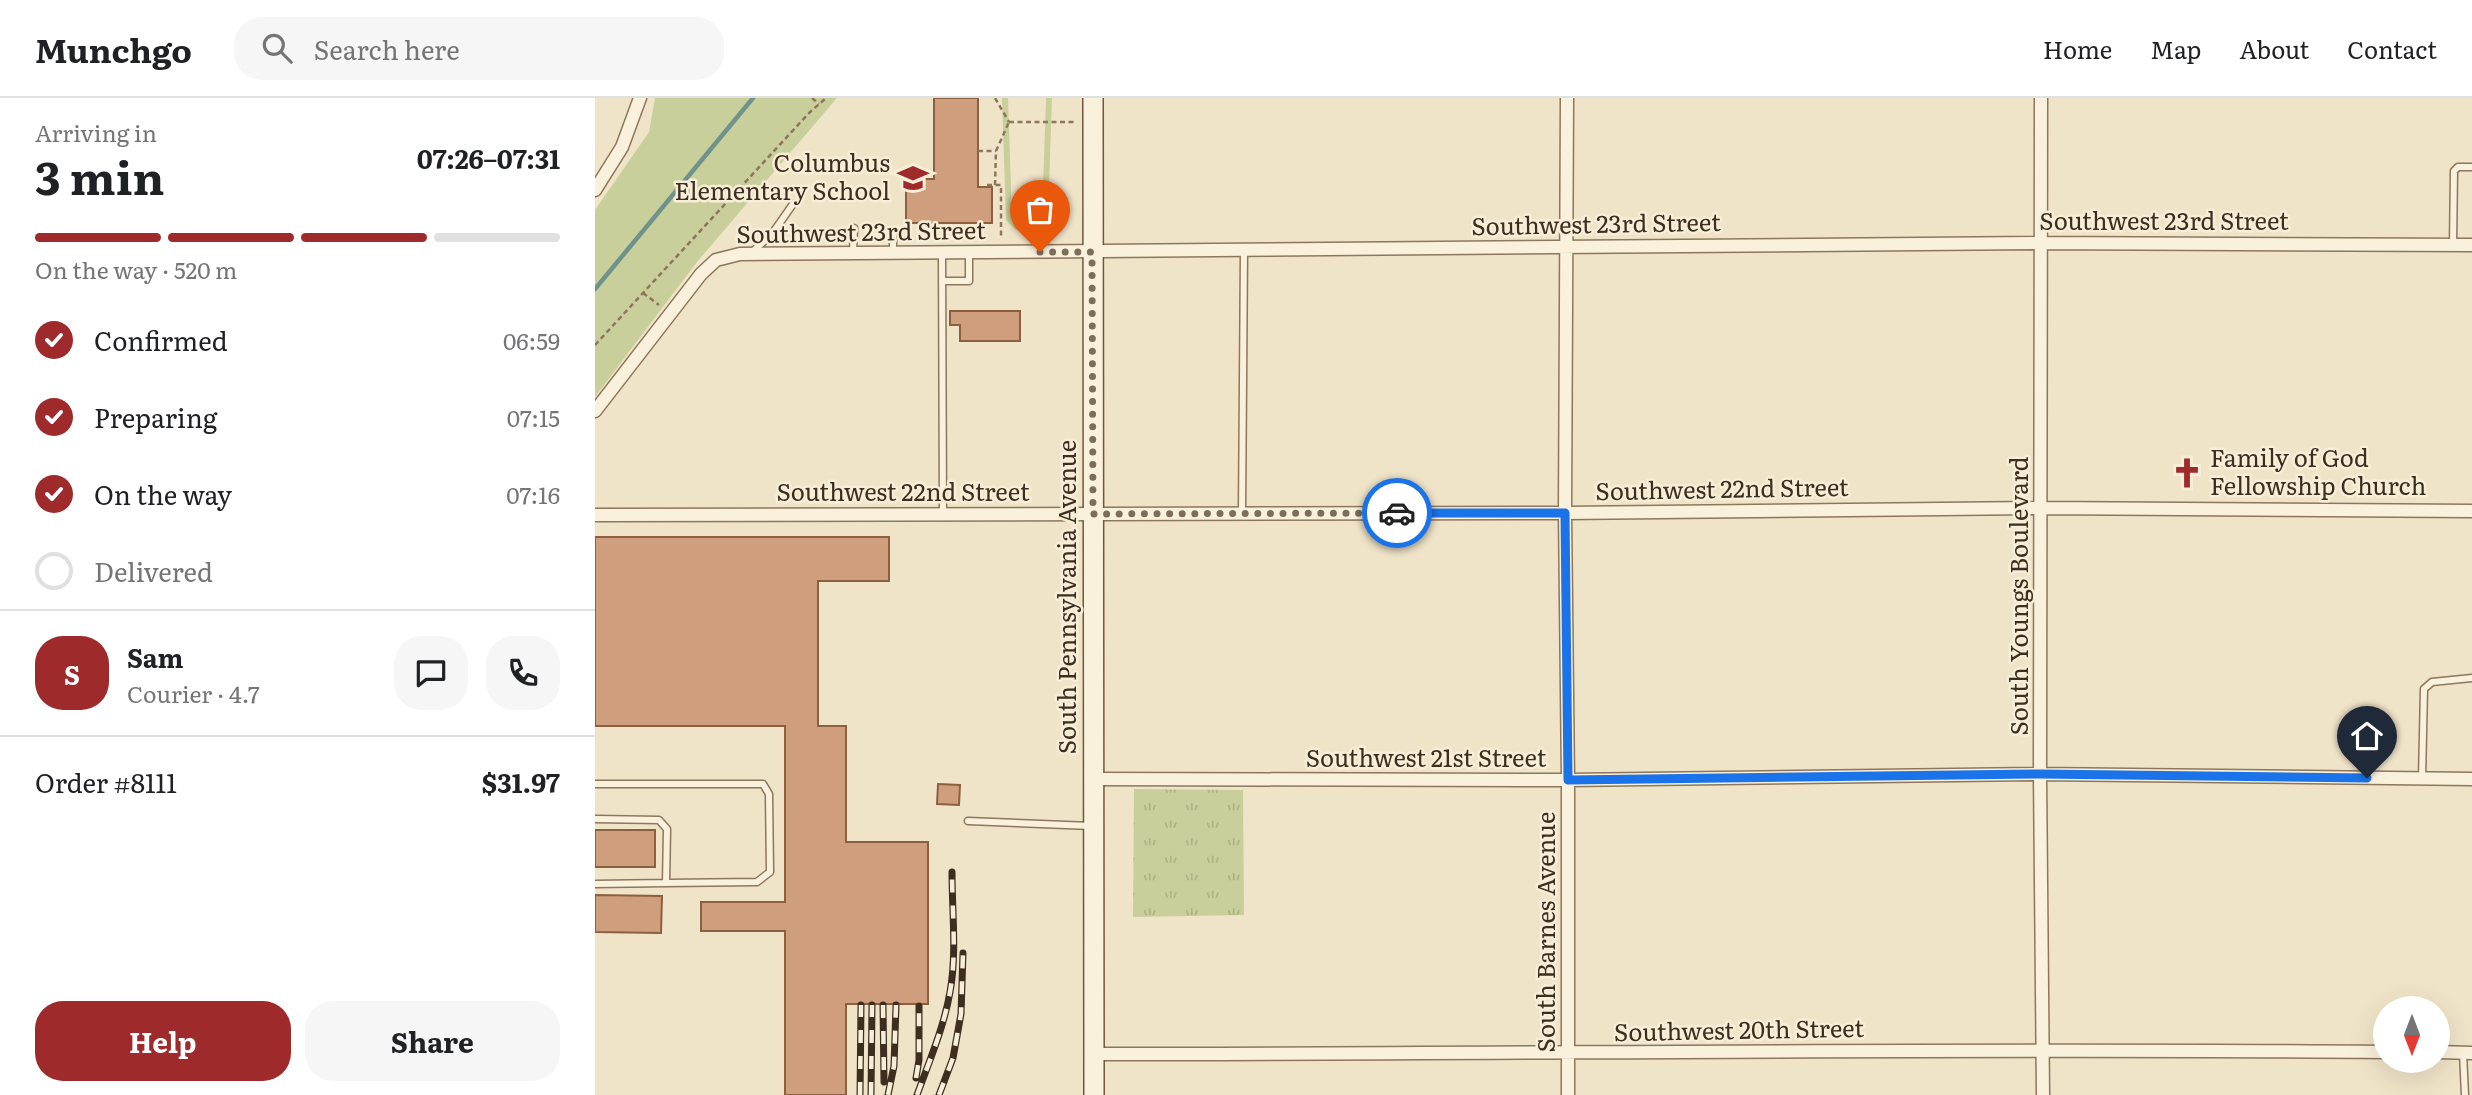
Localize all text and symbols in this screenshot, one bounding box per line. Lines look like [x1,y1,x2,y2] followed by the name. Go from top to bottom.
[234,17,724,80] search box
[35,24,192,73] text: Munchgo
[258,29,296,67] icon: search
[314,29,460,68] text: Search here
[2043,31,2112,66] text: Home
[2150,31,2201,66] text: Map
[2239,31,2309,66] text: About
[2347,31,2437,66] text: Contact
[35,115,157,149] text: Arriving in
[417,138,560,177] text: 07:26–07:31
[35,141,165,209] text: 3 min
[674,144,890,207] place label: Columbus Elementary School
[896,161,930,195] school or university icon: Columbus Elementary School
[1010,180,1070,252] pin
[1021,191,1059,229] icon: bag
[2039,202,2289,237] street label: Southwest 23rd Street
[1471,203,1721,242] street label: Southwest 23rd Street
[736,211,986,250] street label: Southwest 23rd Street
[35,252,237,286] text: On the way · 520 m
[94,320,228,359] text: Confirmed
[35,321,73,359] icon: check
[503,323,560,357] text: 06:59
[94,397,217,436] text: Preparing
[35,398,73,436] icon: check
[507,400,560,434] text: 07:15
[2210,439,2426,502] place label: Family of God Fellowship Church
[1048,440,1083,754] street label: South Pennsylvania Avenue
[2000,456,2035,735] street label: South Youngs Boulevard
[2170,456,2204,490] church icon: Family of God Fellowship Church
[1595,468,1849,507] street label: Southwest 22nd Street
[776,473,1030,508] street label: Southwest 22nd Street
[94,474,232,513] text: On the way
[35,475,73,513] icon: check
[506,477,560,511] text: 07:16
[1362,478,1432,548] courier
[1378,494,1416,532] icon: car
[94,551,213,590] text: Delivered
[394,636,468,710] button: chat
[486,636,560,710] button: phone
[127,637,183,676] text: Sam
[64,654,80,693] text: S
[127,676,260,710] text: Courier · 4.7
[2337,706,2397,778] pin
[2348,717,2386,755] icon: home
[1306,739,1547,774] street label: Southwest 21st Street
[35,762,177,801] text: Order #8111
[482,762,560,801] text: $31.97
[1527,812,1562,1052] street label: South Barnes Avenue
[2373,996,2450,1073] north arrow
[2373,996,2450,1073] map controls
[35,1001,291,1081] button: Help
[305,1001,560,1081] button: Share
[1614,1009,1865,1048] street label: Southwest 20th Street

